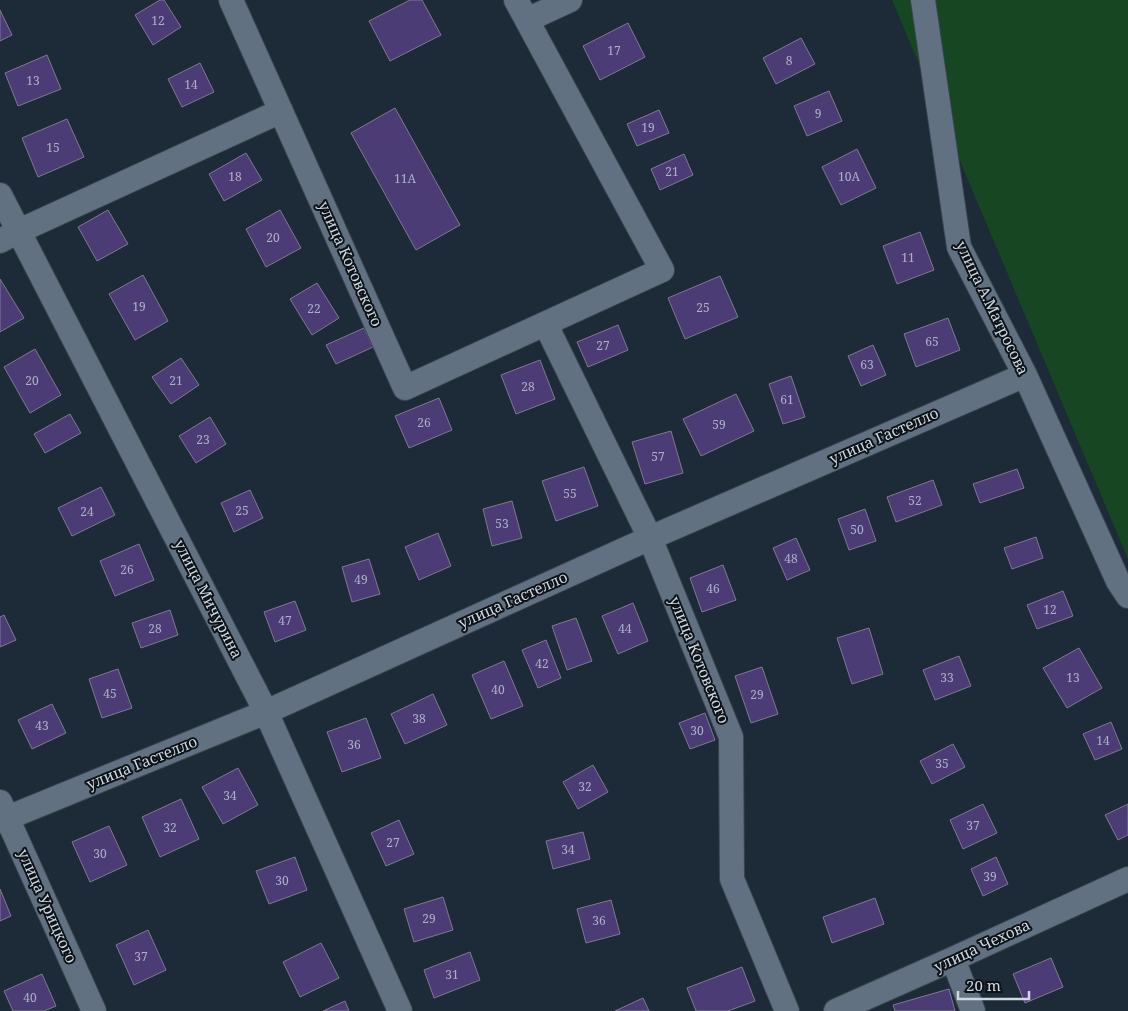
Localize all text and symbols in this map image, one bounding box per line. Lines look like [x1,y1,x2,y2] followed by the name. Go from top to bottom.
[151,12,165,29] house number: 12
[607,42,621,59] house number: 17
[786,52,793,69] house number: 8
[26,72,40,89] house number: 13
[184,76,198,93] house number: 14
[815,105,821,122] house number: 9
[641,119,655,136] house number: 19
[46,139,60,156] house number: 15
[665,163,679,180] house number: 21
[228,168,242,185] house number: 18
[838,168,860,185] house number: 10А
[394,170,416,187] house number: 11А
[314,198,388,329] street label: улица Котовского
[266,229,280,246] house number: 20
[952,237,1034,378] street label: улица А.Матросова
[901,249,915,266] house number: 11
[132,298,146,315] house number: 19
[696,299,710,316] house number: 25
[307,300,321,317] house number: 22
[925,333,939,350] house number: 65
[596,337,610,354] house number: 27
[860,356,874,373] house number: 63
[25,372,39,389] house number: 20
[169,372,183,389] house number: 21
[521,378,535,395] house number: 28
[780,391,794,408] house number: 61
[826,402,941,468] street label: улица Гастелло
[417,414,431,431] house number: 26
[712,416,726,433] house number: 59
[196,431,210,448] house number: 23
[651,448,665,465] house number: 57
[563,485,577,502] house number: 55
[908,492,922,509] house number: 52
[235,502,249,519] house number: 25
[80,503,94,520] house number: 24
[495,515,509,532] house number: 53
[850,521,864,538] house number: 50
[170,536,248,661] street label: улица Мичурина
[784,550,798,567] house number: 48
[120,561,134,578] house number: 26
[455,566,570,632] street label: улица Гастелло
[354,571,368,588] house number: 49
[706,580,720,597] house number: 46
[665,593,735,726] street label: улица Котовского
[1043,601,1057,618] house number: 12
[278,612,292,629] house number: 47
[148,620,162,637] house number: 28
[618,620,632,637] house number: 44
[535,655,549,672] house number: 42
[940,669,954,686] house number: 33
[1066,669,1080,686] house number: 13
[491,681,505,698] house number: 40
[103,685,117,702] house number: 45
[750,686,764,703] house number: 29
[412,710,426,727] house number: 38
[35,717,49,734] house number: 43
[690,722,704,739] house number: 30
[83,731,200,793] street label: улица Гастелло
[1096,732,1110,749] house number: 14
[347,736,361,753] house number: 36
[935,755,949,772] house number: 35
[578,778,592,795] house number: 32
[223,787,237,804] house number: 34
[966,817,980,834] house number: 37
[163,819,177,836] house number: 32
[386,834,400,851] house number: 27
[561,841,575,858] house number: 34
[14,845,82,966] street label: улица Урицкого
[93,845,107,862] house number: 30
[983,868,997,885] house number: 39
[275,872,289,889] house number: 30
[422,910,436,927] house number: 29
[592,912,606,929] house number: 36
[930,914,1033,976] street label: улица Чехова
[134,948,148,965] house number: 37
[445,966,459,983] house number: 31
[958,968,1029,1000] scale bar
[966,975,1001,995] text: 20 m
[23,989,37,1006] house number: 40

